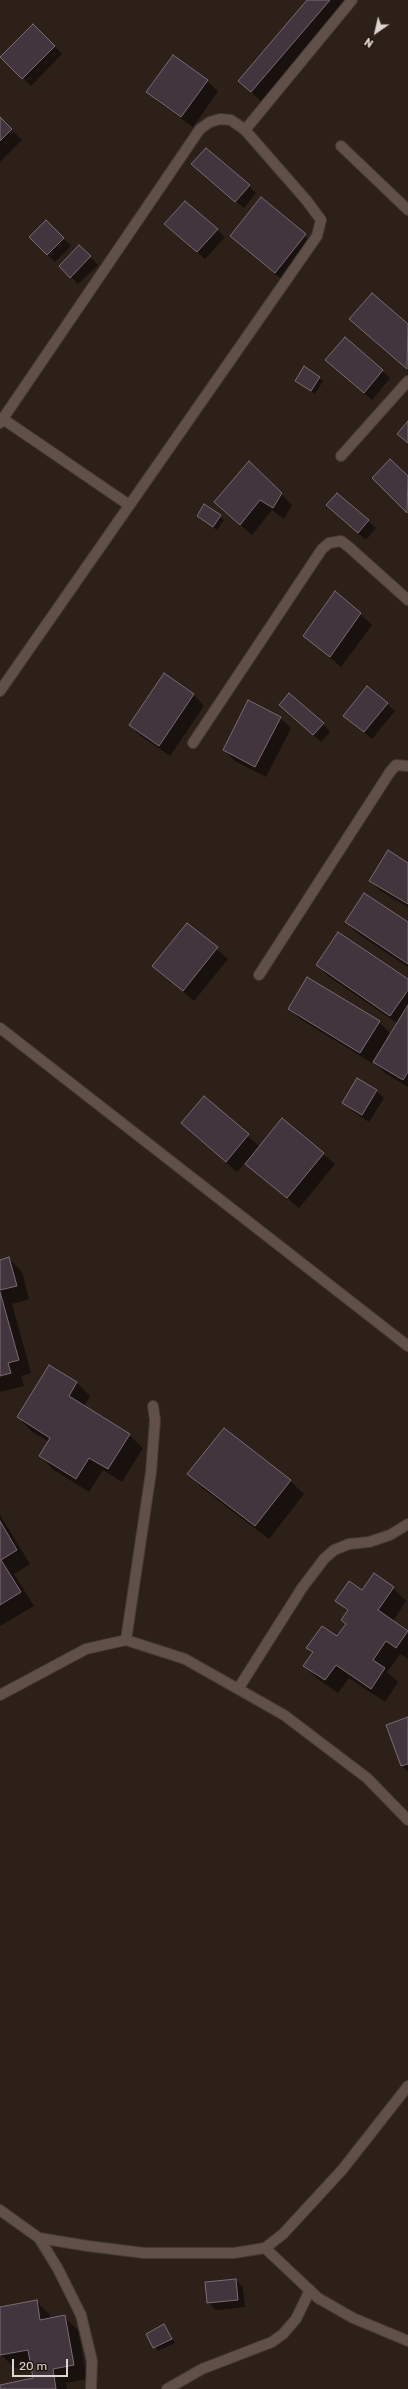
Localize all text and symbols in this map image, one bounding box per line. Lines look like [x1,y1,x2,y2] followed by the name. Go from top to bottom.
[356,12,396,52] north arrow
[362,35,376,50] text: N
[14,2351,70,2377] scale bar
[19,2359,47,2373] text: 20 m

